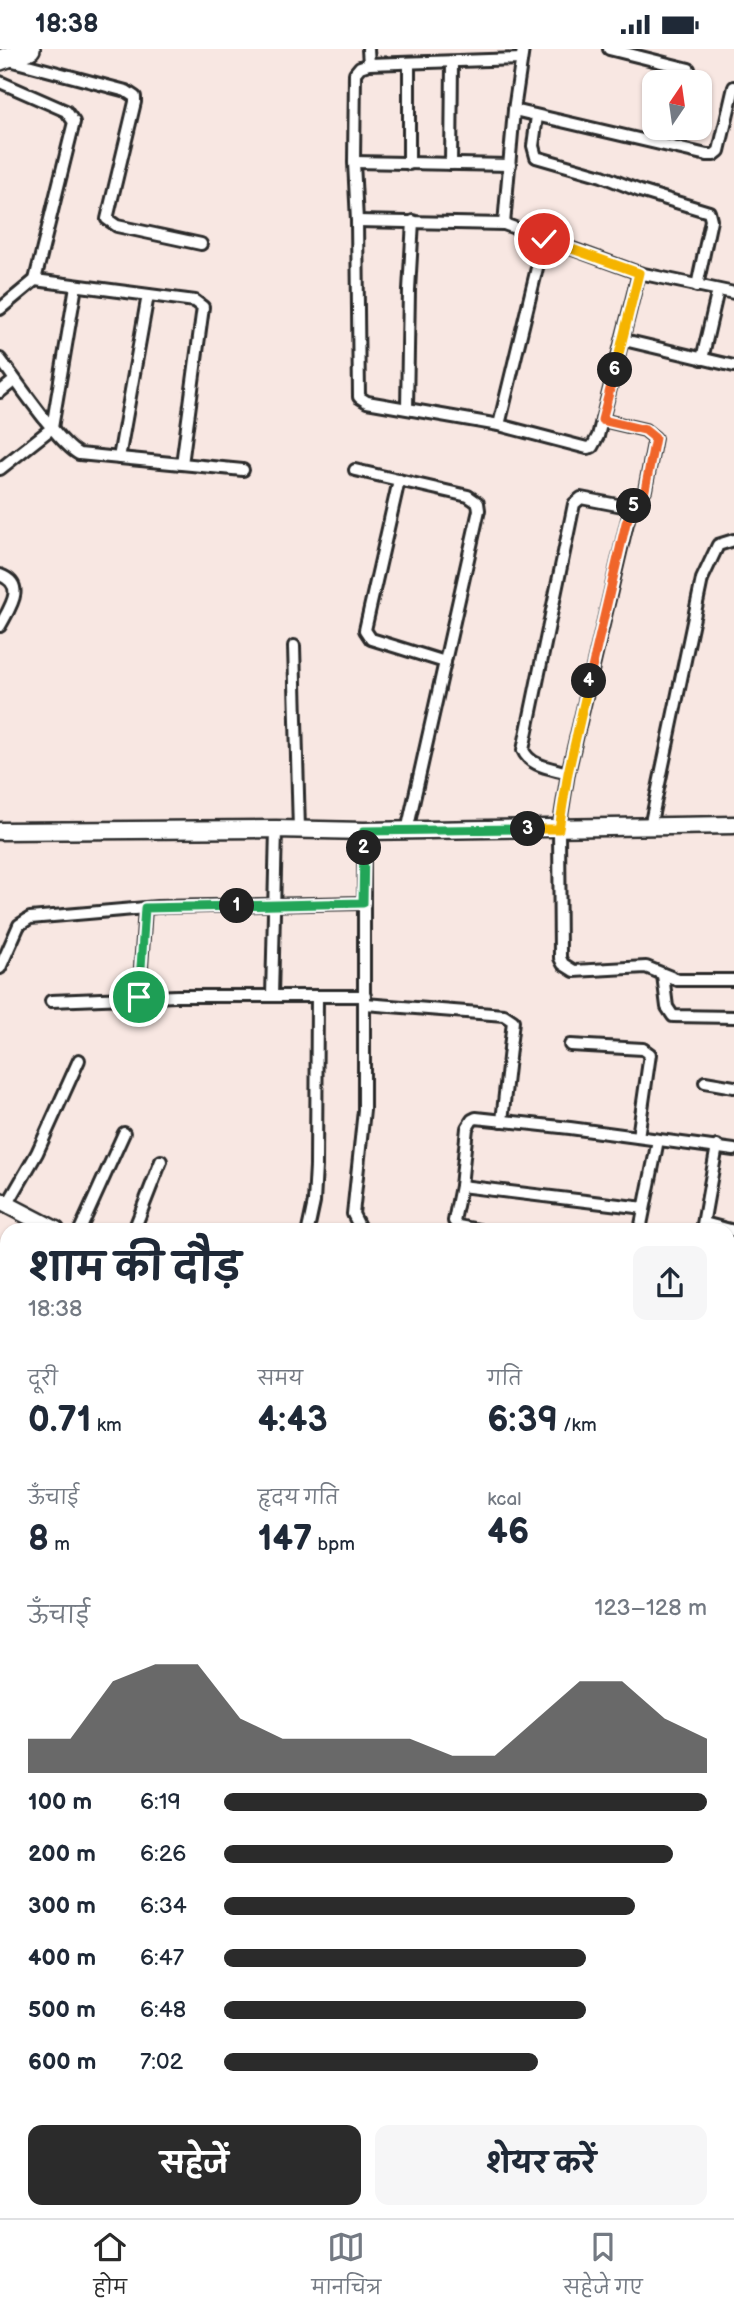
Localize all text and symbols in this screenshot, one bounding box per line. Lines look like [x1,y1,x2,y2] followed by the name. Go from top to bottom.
[35,9,99,40] text: 18:38
[642,70,712,140] north arrow
[642,70,712,140] map controls
[514,209,574,269] pin
[525,220,563,258] icon: check
[598,353,632,387] pin: 6
[609,358,620,381] text: 6
[616,489,652,524] pin: 5
[628,494,639,517] text: 5
[572,663,606,699] pin: 4
[583,669,594,692] text: 4
[510,811,546,847] pin: 3
[522,817,533,840] text: 3
[346,831,382,865] pin: 2
[358,836,369,859] text: 2
[219,889,254,923] pin: 1
[233,894,241,917] text: 1
[109,967,169,1027] pin
[120,978,158,1016] icon: arrive
[28,1246,241,1291] text: शाम की दौड़
[633,1246,707,1320] button: share
[28,1295,83,1323] text: 18:38
[28,1368,58,1391] text: दूरी
[258,1368,303,1391] text: समय
[487,1368,522,1391] text: गति
[28,1399,92,1442] text: 0.71
[258,1399,328,1442] text: 4:43
[487,1399,558,1442] text: 6:39
[92,1414,122,1437] text: km
[558,1414,597,1437] text: /km
[28,1487,79,1510] text: ऊँचाई
[258,1487,339,1510] text: हृदय गति
[487,1488,521,1511] text: kcal
[487,1511,529,1554] text: 46
[28,1518,49,1561] text: 8
[258,1518,312,1561] text: 147
[49,1533,70,1556] text: m
[312,1533,355,1556] text: bpm
[595,1594,707,1622] text: 123–128 m
[28,1602,90,1630] text: ऊँचाई
[28,1788,92,1816] text: 100 m
[140,1788,181,1816] text: 6:19
[28,1840,96,1868] text: 200 m
[140,1840,186,1868] text: 6:26
[28,1892,96,1920] text: 300 m
[140,1892,187,1920] text: 6:34
[28,1944,96,1972] text: 400 m
[140,1944,184,1972] text: 6:47
[28,1996,96,2024] text: 500 m
[140,1996,186,2024] text: 6:48
[28,2048,96,2076] text: 600 m
[140,2048,183,2076] text: 7:02
[28,2125,361,2205] button: सहेजें
[375,2125,707,2205] button: शेयर करें
[91,2228,129,2308] tab: होम
[312,2228,381,2308] tab: मानचित्र
[564,2228,643,2308] tab: सहेजे गए

